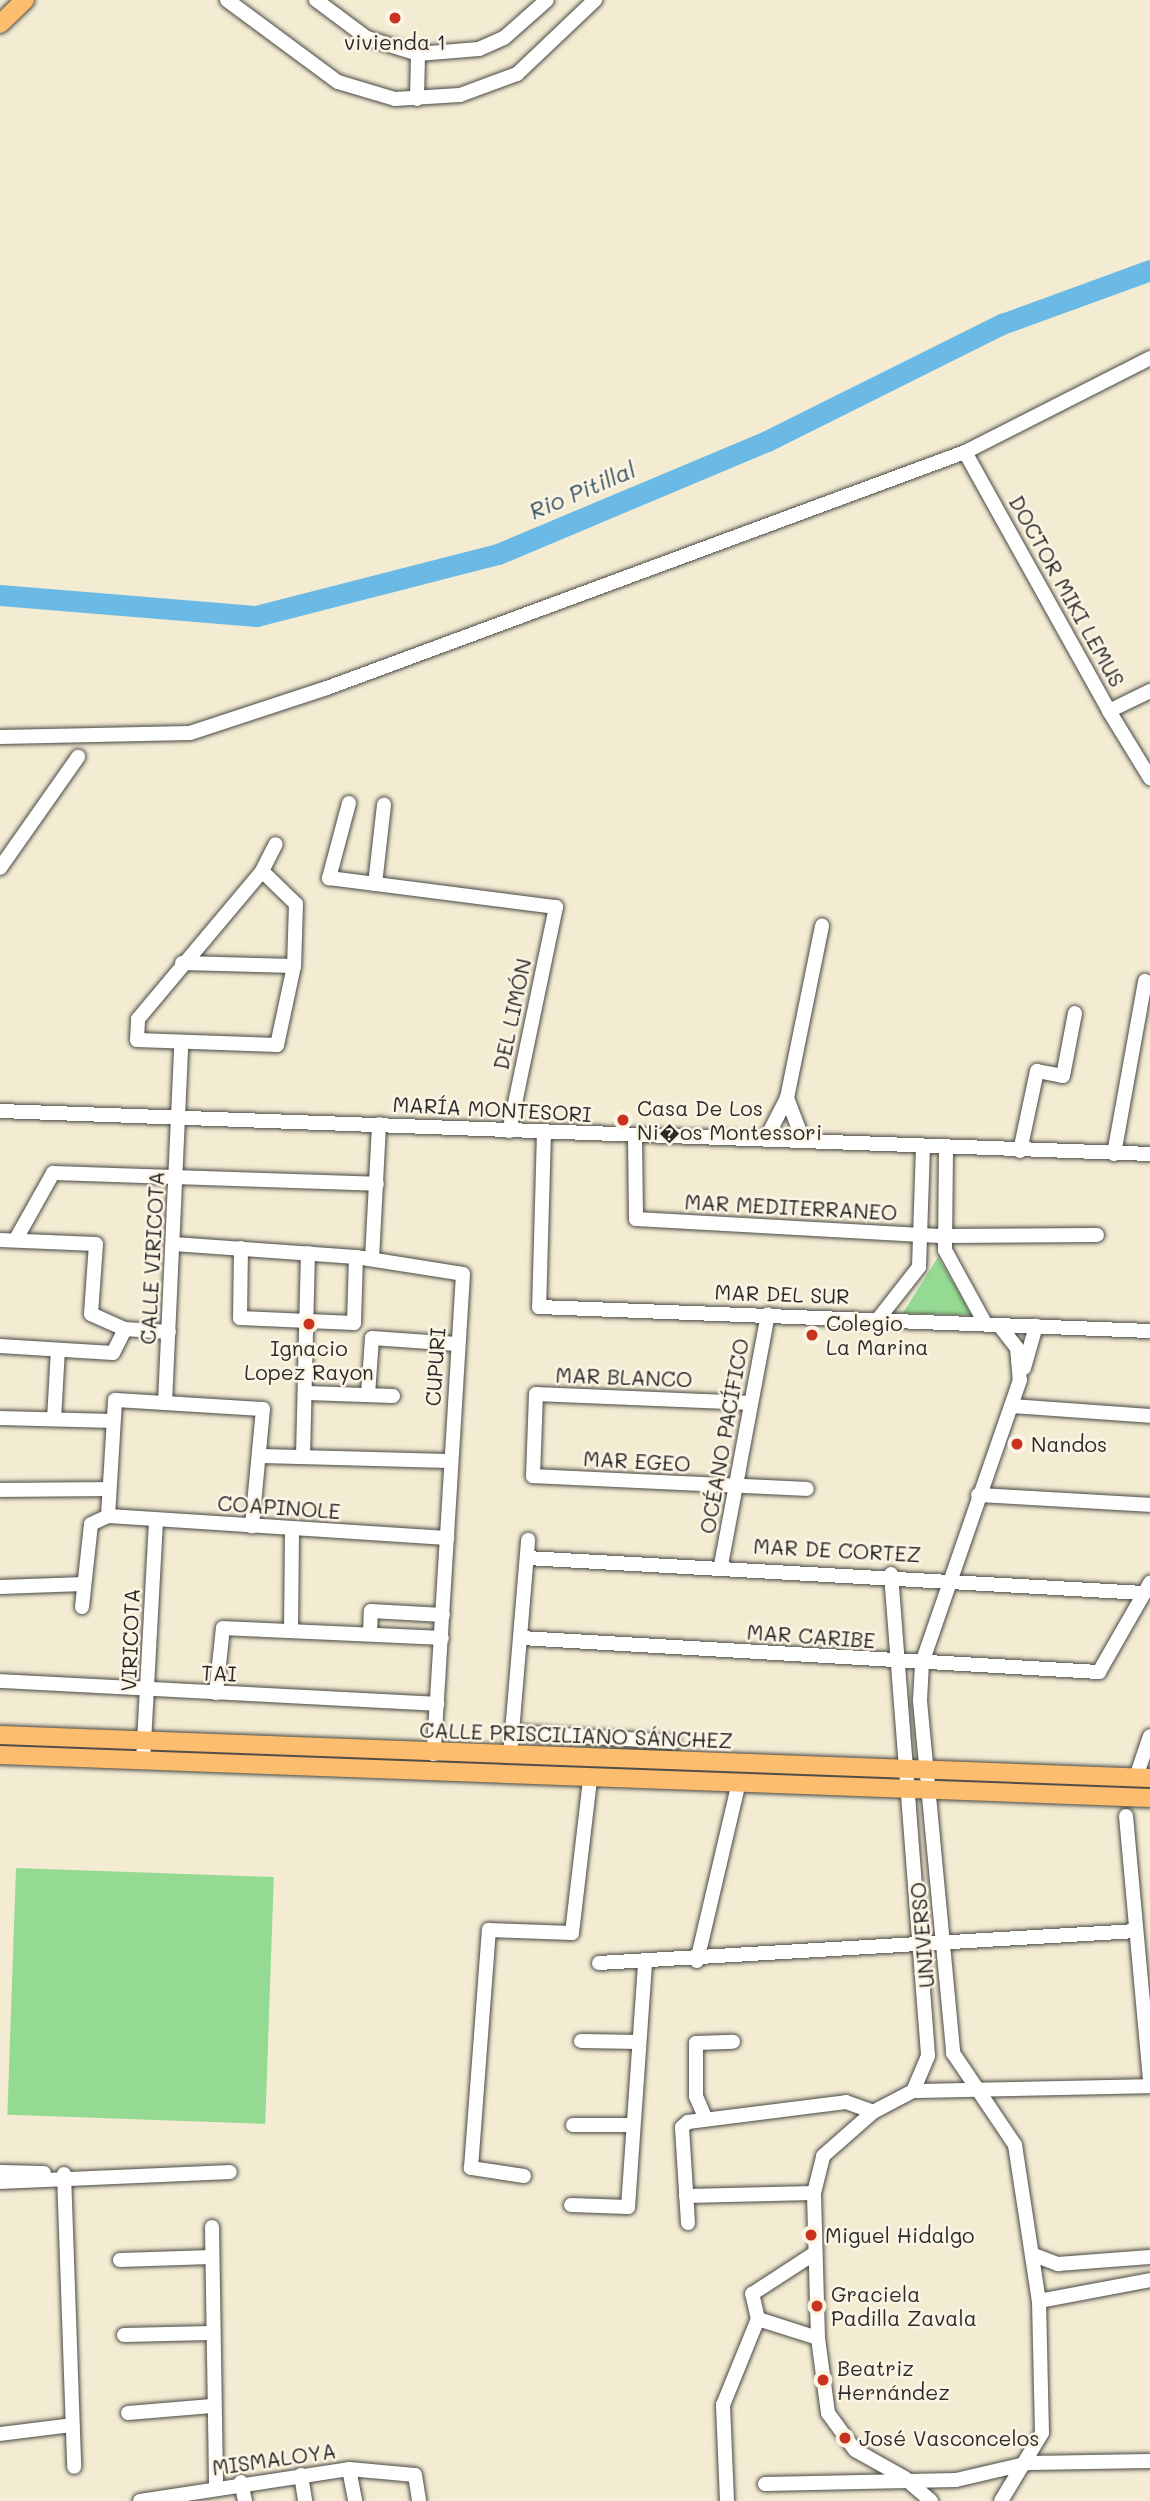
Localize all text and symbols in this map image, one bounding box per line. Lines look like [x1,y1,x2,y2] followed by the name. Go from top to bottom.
[387,10,403,26] marker: vivienda 1
[344,29,446,55] place label: vivienda 1
[525,455,639,525] water label: Rio Pitillal
[1004,491,1130,691] street label: DOCTOR MIKI LEMUS
[488,956,536,1072] street label: DEL LIMÓN
[392,1091,592,1127] street label: MARÍA MONTESORI
[637,1095,822,1145] place label: Casa De Los Ni�os Montessori
[615,1112,631,1128] marker: Casa De Los Ni�os Montessori
[135,1171,169,1345] street label: CALLE VIRICOTA
[684,1189,898,1225] street label: MAR MEDITERRANEO
[714,1279,850,1309] street label: MAR DEL SUR
[826,1310,928,1360] place label: Colegio La Marina
[301,1316,317,1332] marker: Ignacio Lopez Rayon
[420,1327,450,1407] street label: CUPURI
[804,1327,820,1343] marker: Colegio La Marina
[244,1335,374,1385] place label: Ignacio Lopez Rayon
[694,1336,754,1536] street label: OCÉANO PACÍFICO
[555,1362,693,1392] street label: MAR BLANCO
[1031,1431,1107,1457] place label: Nandos
[1009,1436,1025,1452] marker: Nandos
[583,1446,691,1476] street label: MAR EGEO
[217,1490,341,1524] street label: COAPINOLE
[753,1533,921,1567] street label: MAR DE CORTEZ
[116,1588,144,1692] street label: VIRICOTA
[746,1619,876,1653] street label: MAR CARIBE
[201,1660,237,1686] street label: TAI
[419,1717,733,1753] street label: CALLE PRISCILIANO SÁNCHEZ
[905,1881,939,1989] street label: UNIVERSO
[825,2222,975,2248] place label: Miguel Hidalgo
[803,2227,819,2243] marker: Miguel Hidalgo
[831,2281,977,2331] place label: Graciela Padilla Zavala
[809,2298,825,2314] marker: Graciela Padilla Zavala
[837,2355,950,2405] place label: Beatriz Hernández
[815,2372,831,2388] marker: Beatriz Hernández
[859,2425,1039,2451] place label: José Vasconcelos
[837,2430,853,2446] marker: José Vasconcelos
[210,2438,338,2480] street label: MISMALOYA

